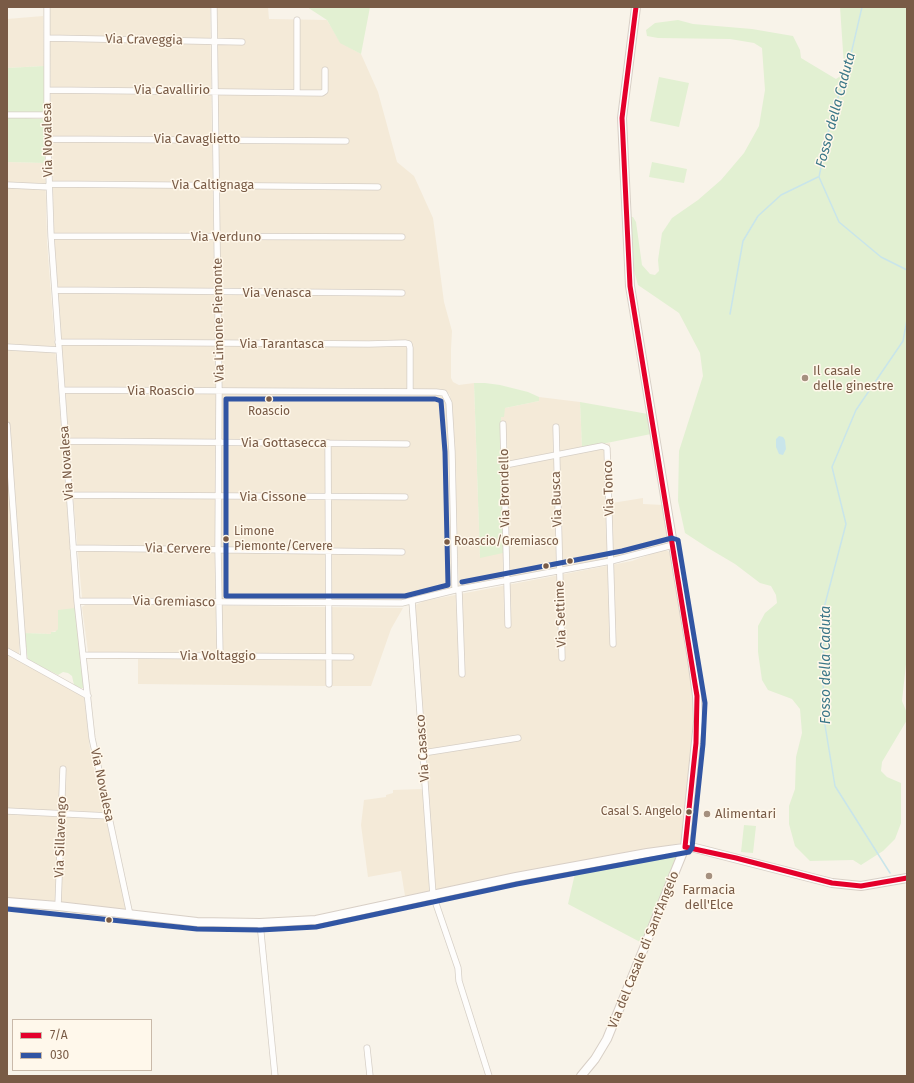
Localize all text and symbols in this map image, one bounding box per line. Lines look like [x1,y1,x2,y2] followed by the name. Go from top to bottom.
[105,32,183,48] street label: Via Craveggia
[813,51,859,169] water label: Fosso della Caduta
[134,82,210,98] street label: Via Cavallirio
[40,102,56,178] street label: Via Novalesa
[154,131,240,147] street label: Via Cavaglietto
[172,177,254,193] street label: Via Caltignaga
[191,229,261,245] street label: Via Verduno
[210,258,228,382] street label: Via Limone Piemonte
[242,285,312,301] street label: Via Venasca
[240,336,324,352] street label: Via Tarantasca
[813,363,894,394] place label: Il casale delle ginestre
[800,373,810,383] marker: Il casale delle ginestre
[127,383,195,399] street label: Via Roascio
[264,394,274,404] marker: Roascio
[248,405,290,419] place label: Roascio
[57,425,77,501] street label: Via Novalesa
[241,435,327,451] street label: Via Gottasecca
[497,448,513,528] street label: Via Brondello
[600,460,618,516] street label: Via Tonco
[548,471,566,527] street label: Via Busca
[240,489,306,505] street label: Via Cissone
[234,525,333,553] place label: Limone Piemonte/Cervere
[221,534,231,544] marker: Limone Piemonte/Cervere
[454,535,559,549] place label: Roascio/Gremiasco
[442,537,452,547] marker: Roascio/Gremiasco
[145,541,211,557] street label: Via Cervere
[565,556,575,566] unlabelled marker
[541,561,551,571] unlabelled marker
[552,580,570,648] street label: Via Settime
[133,593,215,611] street label: Via Gremiasco
[818,606,834,724] water label: Fosso della Caduta
[180,648,256,664] street label: Via Voltaggio
[413,714,433,782] street label: Via Casasco
[87,747,117,823] street label: Via Novalesa
[52,796,70,878] street label: Via Sillavengo
[601,805,682,819] place label: Casal S. Angelo
[715,806,776,822] place label: Alimentari
[684,807,694,817] marker: Casal S. Angelo
[702,809,712,819] marker: Alimentari
[605,869,683,1031] street label: Via del Casale di Sant'Angelo
[704,871,714,881] marker: Farmacia dell'Elce
[683,882,735,913] place label: Farmacia dell'Elce
[104,915,114,925] unlabelled marker
[12,1019,152,1071] legend
[50,1028,68,1042] text: 7/A
[50,1048,69,1062] text: 030

